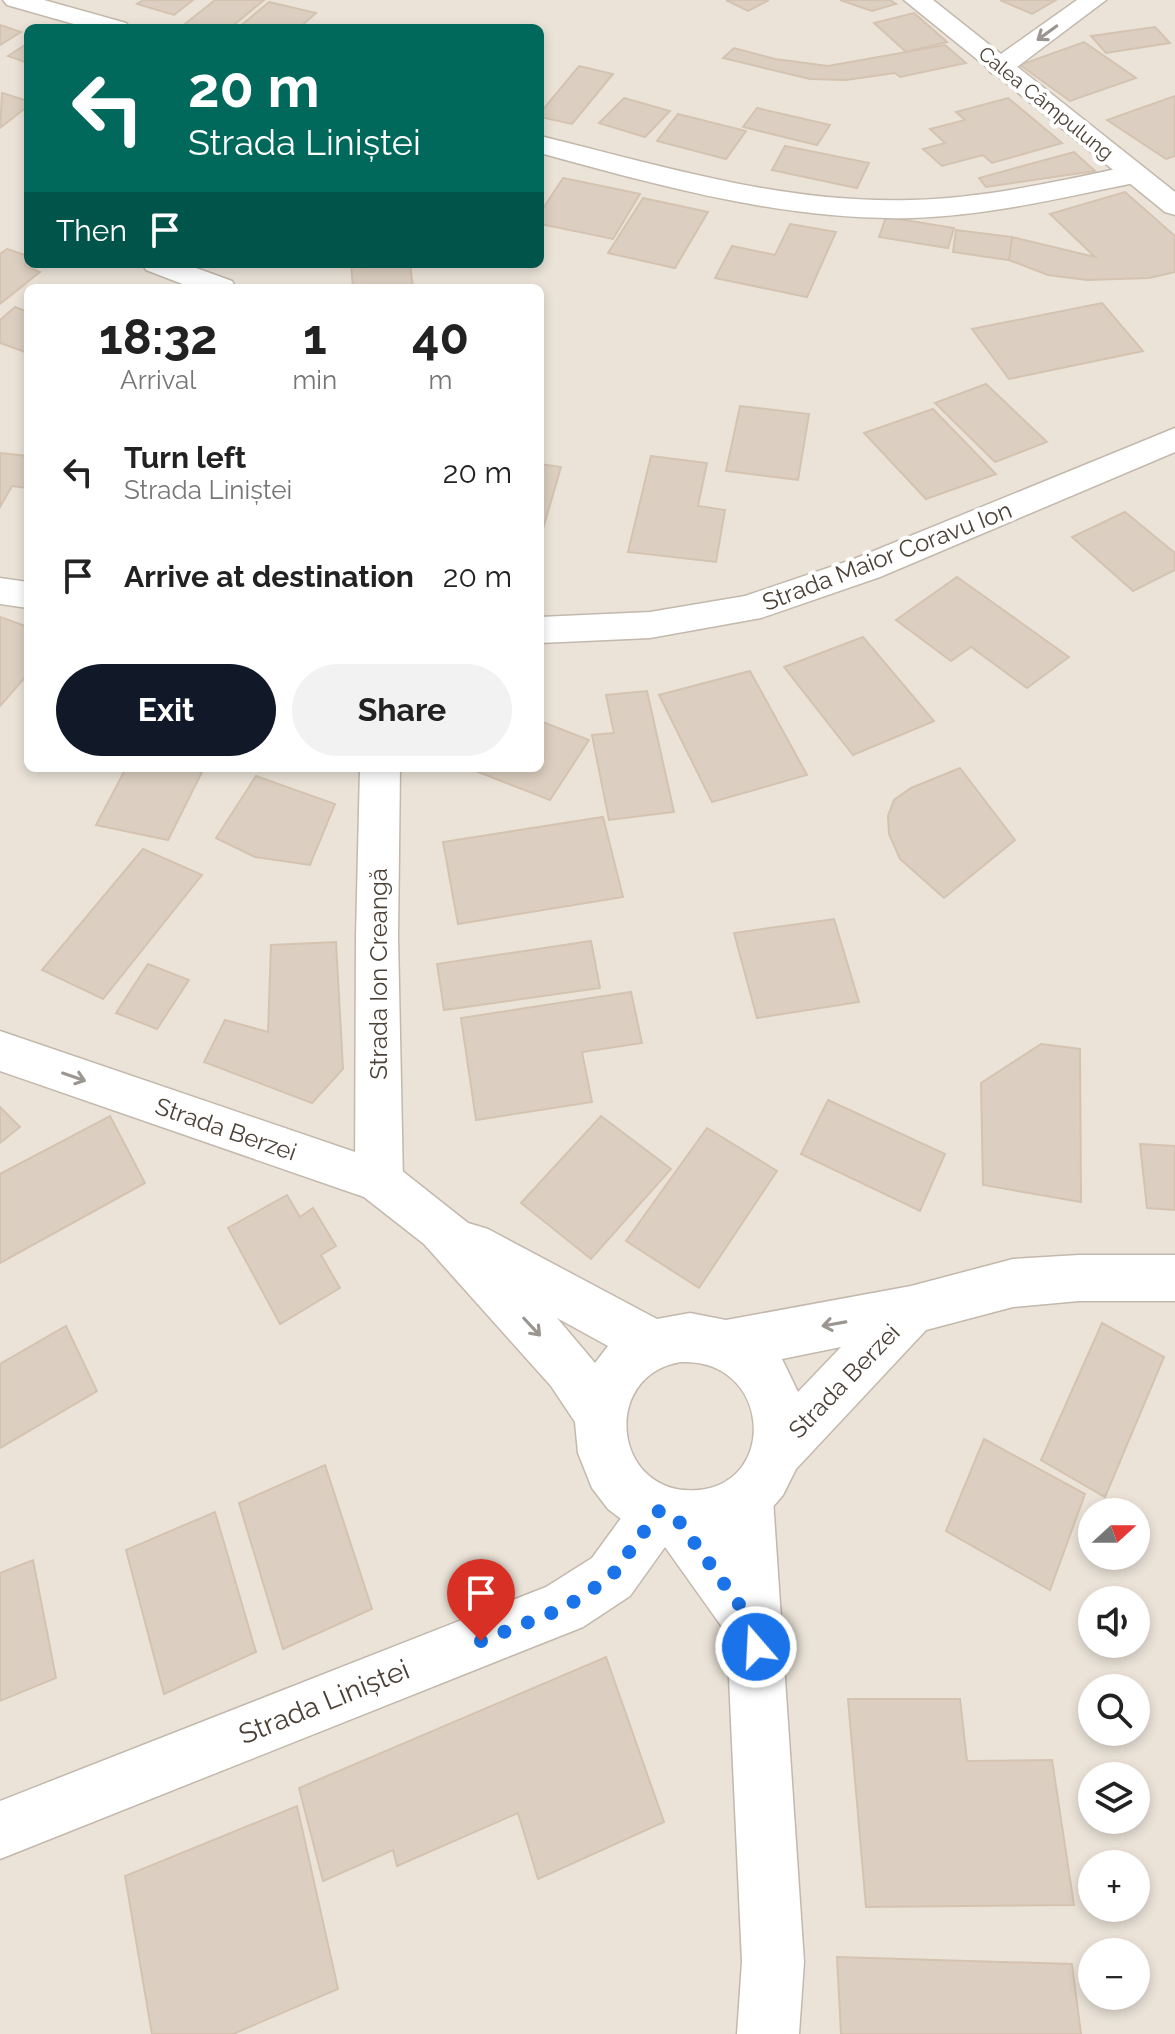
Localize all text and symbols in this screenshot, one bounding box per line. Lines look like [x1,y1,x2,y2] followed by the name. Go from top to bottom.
[1036,25,1058,42] one-way arrow
[974,41,1118,165] street label: Calea Câmpulung
[188,54,320,120] text: 20 m
[56,56,160,160] icon: left
[188,121,421,163] text: Strada Liniștei
[143,208,187,252] icon: arrive
[56,213,127,248] text: Then
[99,309,217,365] text: 18:32
[303,309,327,365] text: 1
[412,309,469,365] text: 40
[120,365,196,395] text: Arrival
[292,365,337,395] text: min
[429,365,453,395] text: m
[124,440,246,475] text: Turn left
[56,450,100,494] icon: left
[443,455,512,490] text: 20 m
[124,475,292,505] text: Strada Liniștei
[758,495,1016,617] street label: Strada Maior Coravu Ion
[56,554,100,598] icon: arrive
[124,559,414,594] text: Arrive at destination
[443,559,512,594] text: 20 m
[56,664,276,756] button: Exit
[292,664,512,756] button: Share
[364,868,393,1080] street label: Strada Ion Creangă
[61,1070,86,1085] one-way arrow
[152,1091,300,1167] street label: Strada Berzei
[522,1317,541,1337] one-way arrow
[782,1318,906,1444] street label: Strada Berzei
[822,1318,847,1333] one-way arrow
[1078,1498,1150,1570] north arrow
[1078,1498,1150,2010] map controls
[447,1559,515,1641] pin
[459,1571,503,1615] icon: arrive
[1078,1586,1150,1658] button: sound
[714,1605,798,1689] position arrow
[234,1653,414,1751] street label: Strada Liniștei
[1078,1674,1150,1746] button: search
[1078,1762,1150,1834] button: layers
[1078,1850,1150,1922] button: +
[1078,1938,1150,2010] button: −

